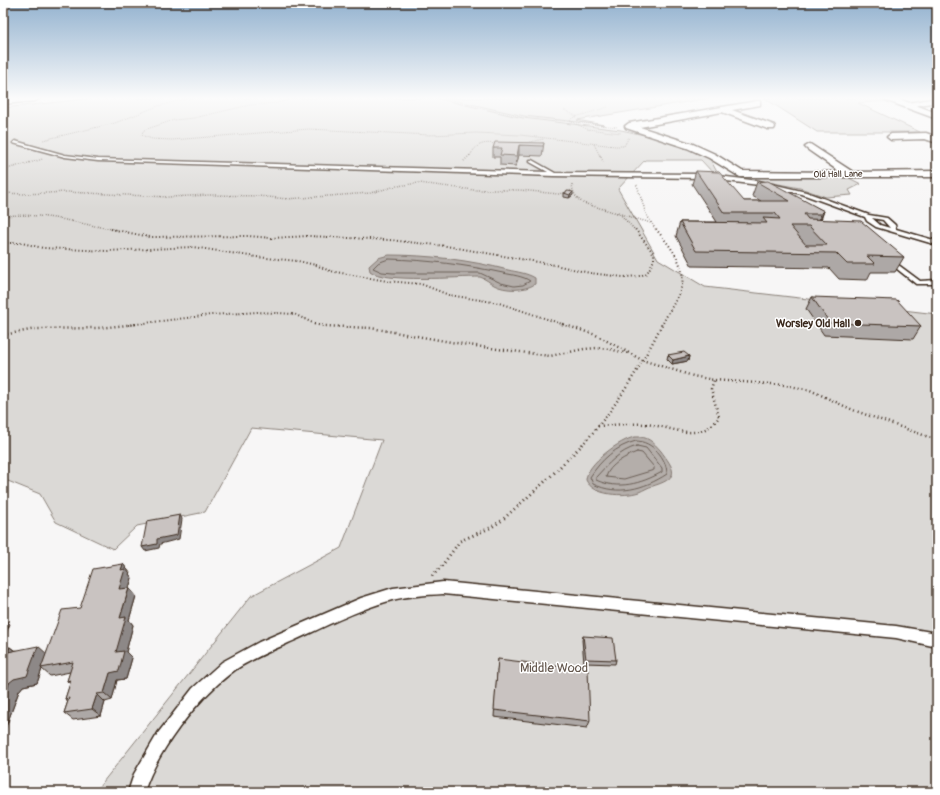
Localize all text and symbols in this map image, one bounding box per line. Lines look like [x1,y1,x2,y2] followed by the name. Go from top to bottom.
[813,169,863,180] street label: Old Hall Lane
[776,317,850,330] place label: Worsley Old Hall
[853,318,863,328] marker: Worsley Old Hall
[520,660,588,676] park label: Middle Wood

